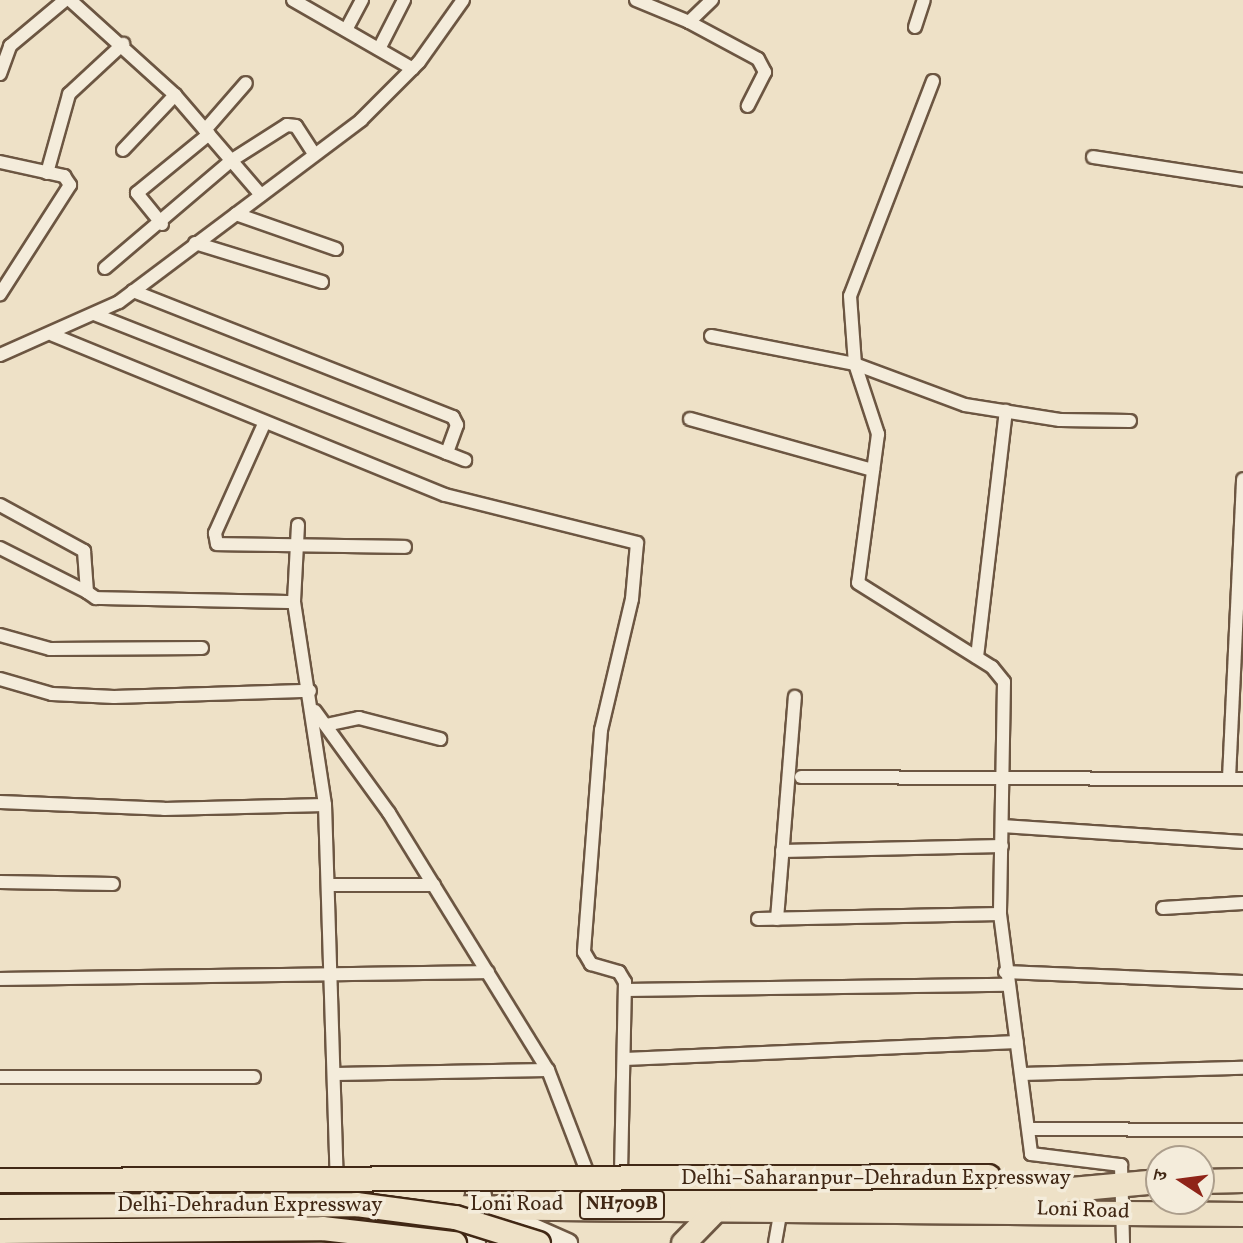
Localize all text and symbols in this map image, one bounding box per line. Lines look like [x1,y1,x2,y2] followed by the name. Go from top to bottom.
[1145,1145,1215,1215] north arrow
[681,1166,1071,1192] street label: Delhi–Saharanpur–Dehradun Expressway
[1148,1168,1175,1183] text: उ
[578,1190,666,1220] road number: NH709B
[470,1192,564,1218] street label: Loni Road
[117,1193,383,1219] street label: Delhi-Dehradun Expressway
[1036,1197,1130,1225] street label: Loni Road

